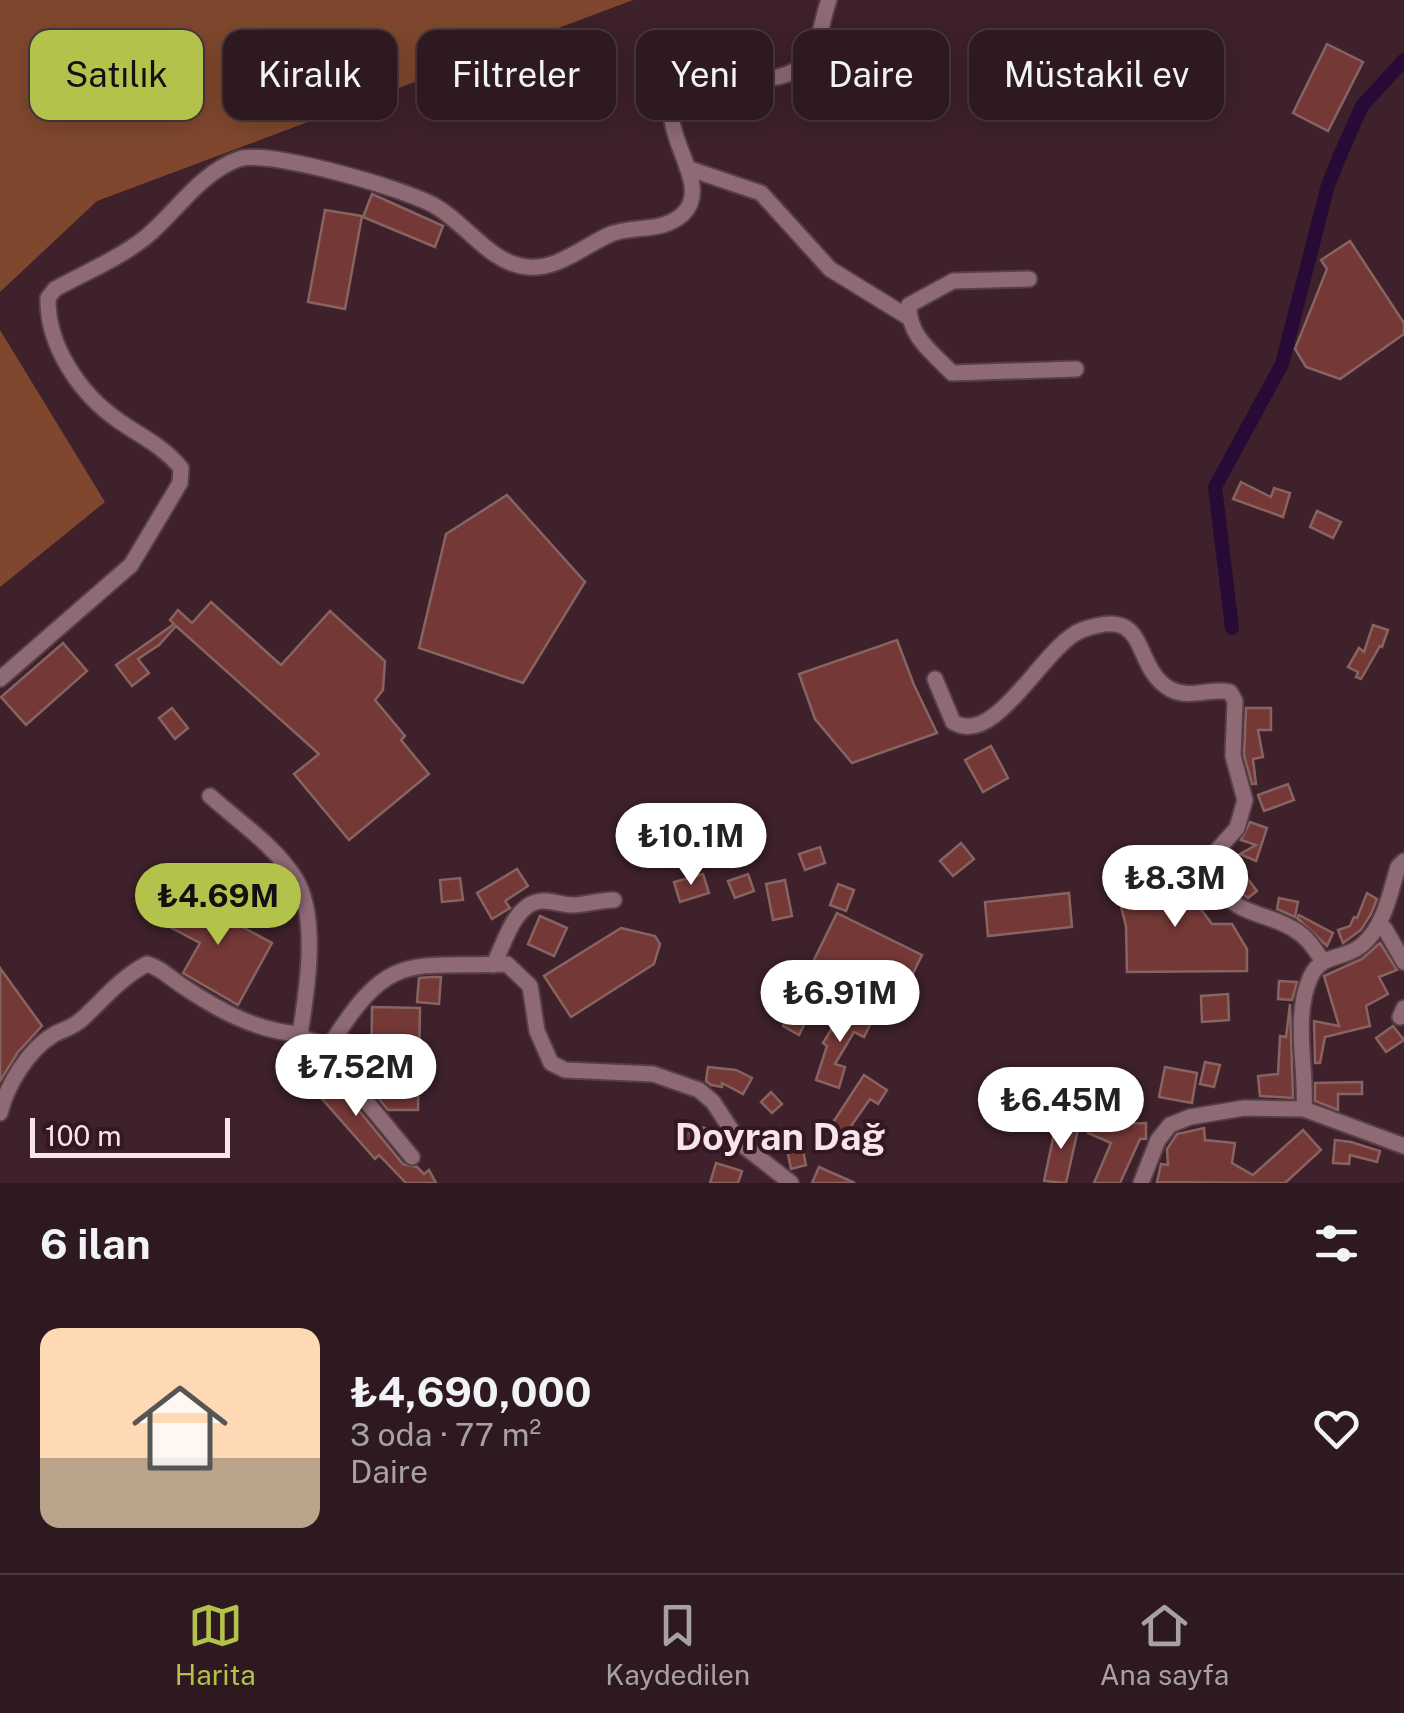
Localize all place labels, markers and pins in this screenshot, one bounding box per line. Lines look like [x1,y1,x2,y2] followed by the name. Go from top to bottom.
[610,803,772,888] pin: ₺10.1M
[1105,845,1245,930] pin: ₺8.3M
[137,863,299,948] pin: ₺4.69M
[759,960,921,1045] pin: ₺6.91M
[275,1034,437,1119] pin: ₺7.52M
[980,1067,1142,1152] pin: ₺6.45M

